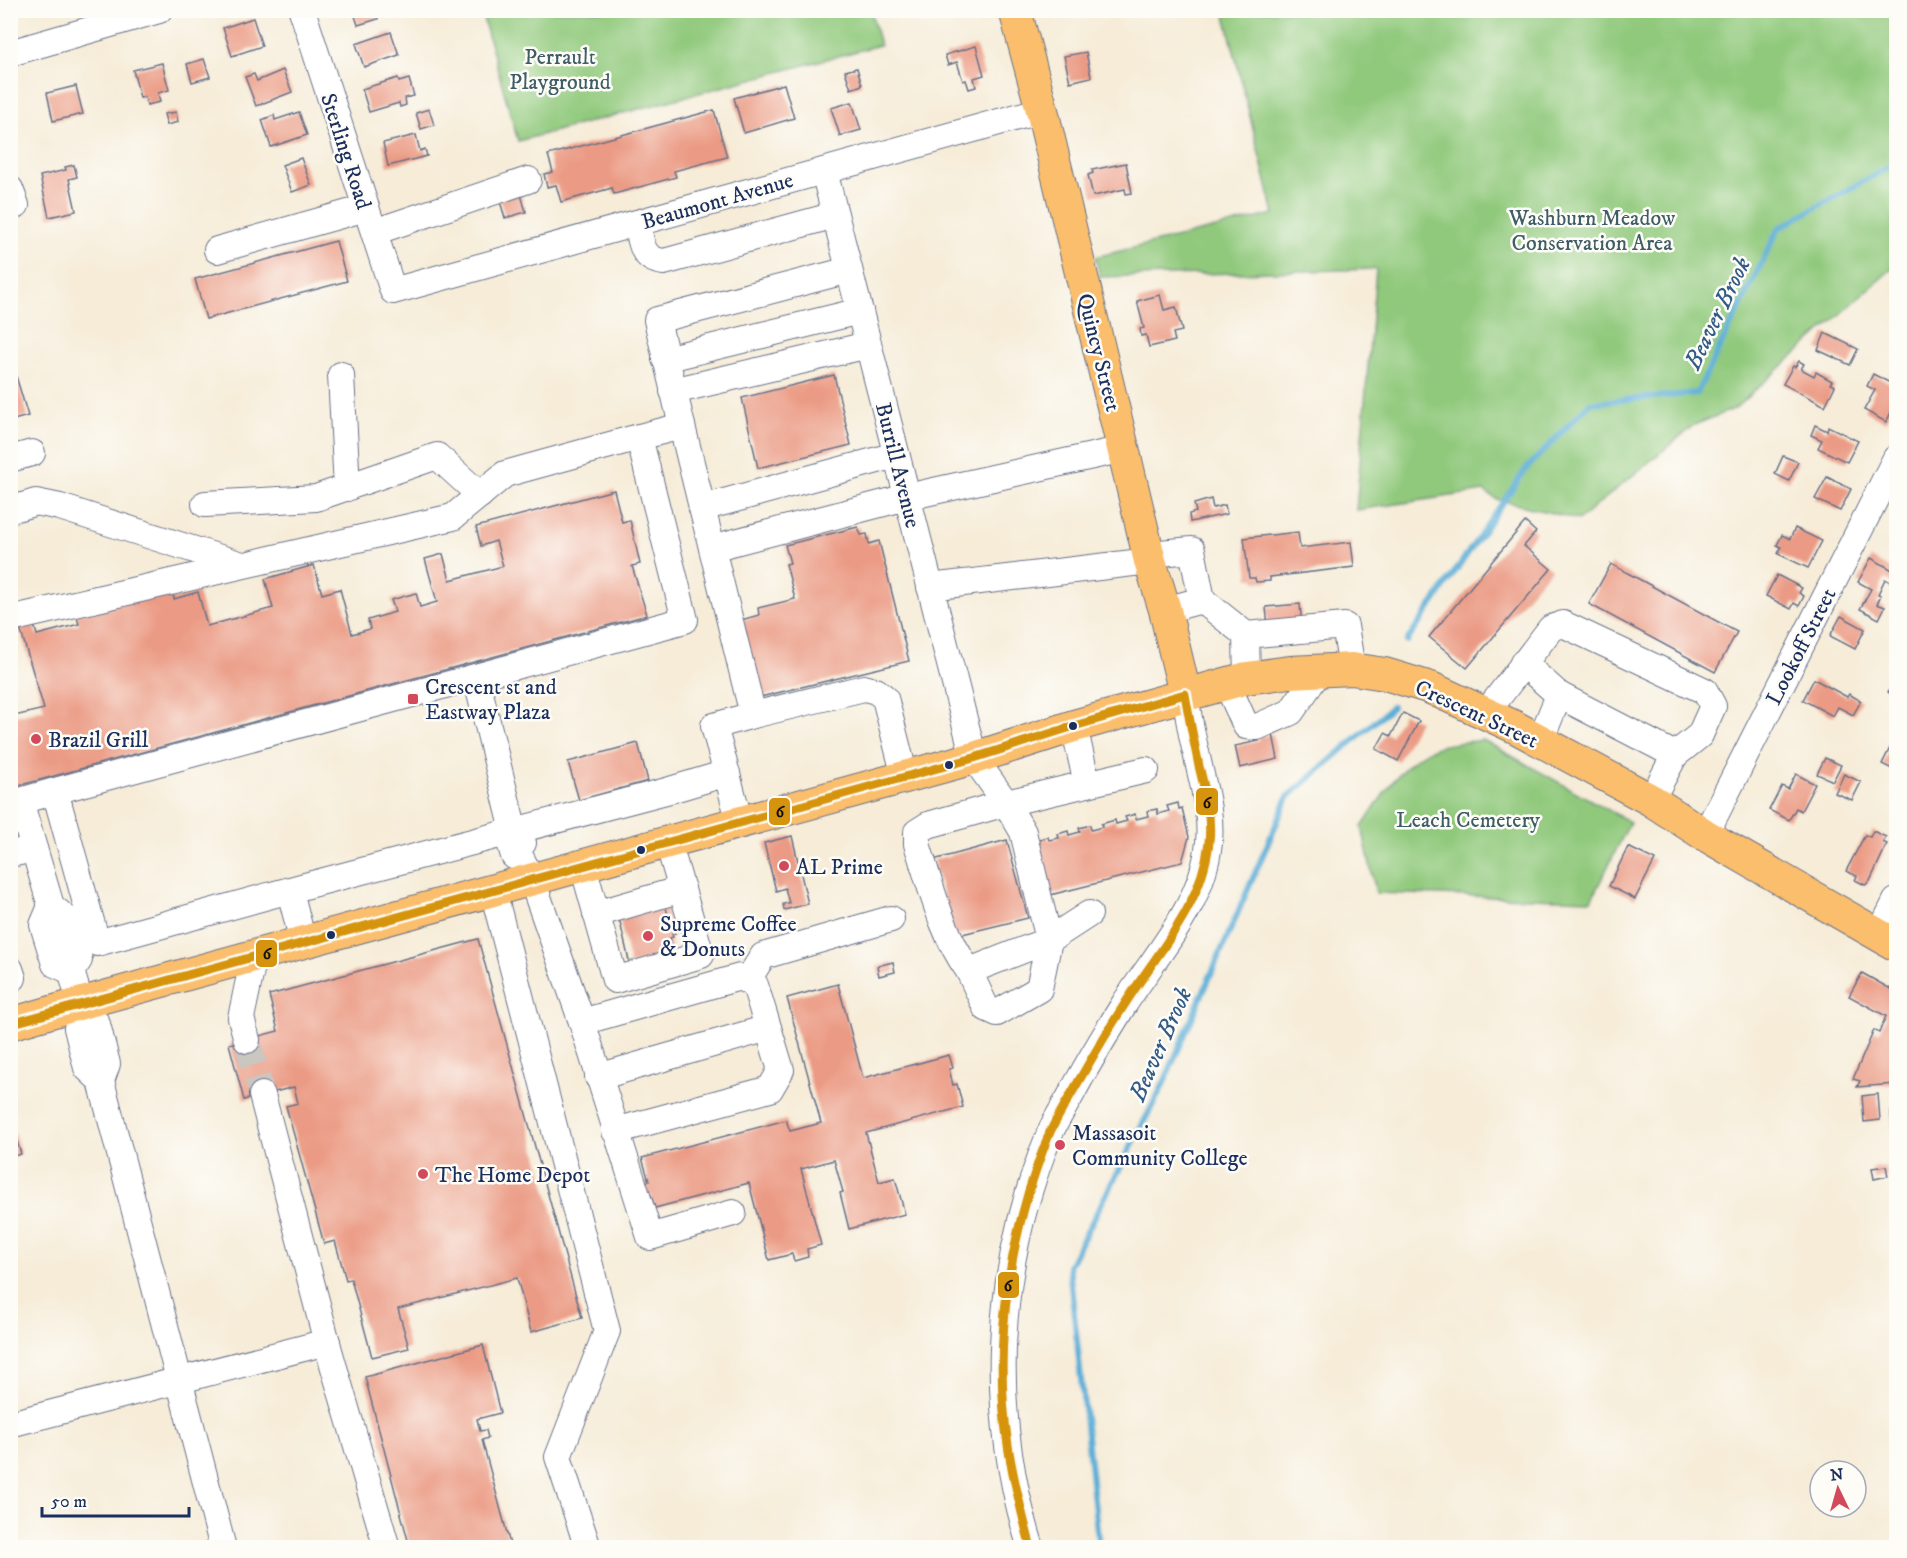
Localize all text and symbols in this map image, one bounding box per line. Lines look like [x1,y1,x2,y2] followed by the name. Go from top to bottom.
[509,44,611,96] park label: Perrault Playground
[314,90,377,213] street label: Sterling Road
[638,167,796,236] street label: Beaumont Avenue
[1508,205,1675,257] park label: Washburn Meadow Conservation Area
[1677,253,1758,375] water label: Beaver Brook
[1071,291,1126,414] street label: Quincy Street
[869,400,926,531] street label: Burrill Avenue
[1760,584,1842,710] street label: Lookoff Street
[425,674,557,726] place label: Crescent st and Eastway Plaza
[1410,674,1542,755] street label: Crescent Street
[406,692,420,706] marker: Crescent st and Eastway Plaza
[1067,720,1079,732] unlabelled marker
[48,727,149,754] place label: Brazil Grill
[29,732,43,746] marker: Brazil Grill
[943,759,955,771] unlabelled marker
[1195,787,1219,816] line badge: 6
[1203,793,1213,813] text: 6
[768,797,791,826] line badge: 6
[776,802,786,822] text: 6
[1396,807,1541,834] park label: Leach Cemetery
[635,844,647,856] unlabelled marker
[796,854,883,881] place label: AL Prime
[777,859,791,873] marker: AL Prime
[660,911,797,963] place label: Supreme Coffee & Donuts
[325,929,337,941] unlabelled marker
[641,929,655,943] marker: Supreme Coffee & Donuts
[255,939,278,968] line badge: 6
[263,944,273,964] text: 6
[1122,983,1199,1107] water label: Beaver Brook
[1072,1120,1248,1172] place label: Massasoit Community College
[1053,1138,1067,1152] marker: Massasoit Community College
[435,1162,590,1189] place label: The Home Depot
[416,1167,430,1181] marker: The Home Depot
[997,1271,1020,1299] line badge: 6
[1004,1276,1014,1296] text: 6
[1808,1459,1868,1519] north arrow
[1829,1465,1844,1486] text: N
[42,1480,189,1518] scale bar
[51,1491,87,1513] text: 50 m

